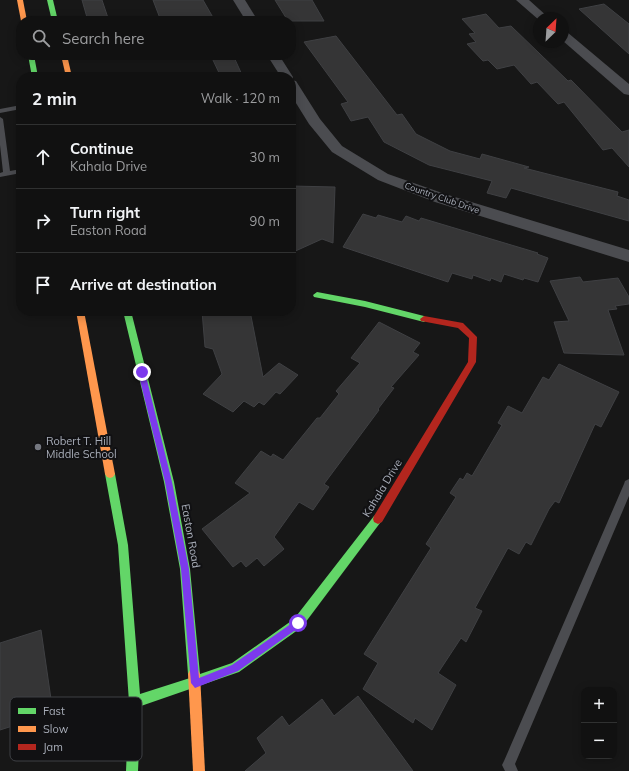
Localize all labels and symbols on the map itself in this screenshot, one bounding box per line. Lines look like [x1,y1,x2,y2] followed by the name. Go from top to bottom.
[533,12,569,48] north arrow
[403,180,481,216] street label: Country Club Drive
[133,363,151,381] route end
[46,434,117,461] place label: Robert T. Hill Middle School
[33,442,43,452] marker: Robert T. Hill Middle School
[359,456,405,520] street label: Kahala Drive
[178,503,204,569] street label: Easton Road
[289,614,307,632] route start
[10,697,142,761] legend
[43,704,65,718] text: Fast
[43,722,69,736] text: Slow
[43,740,63,754] text: Jam

